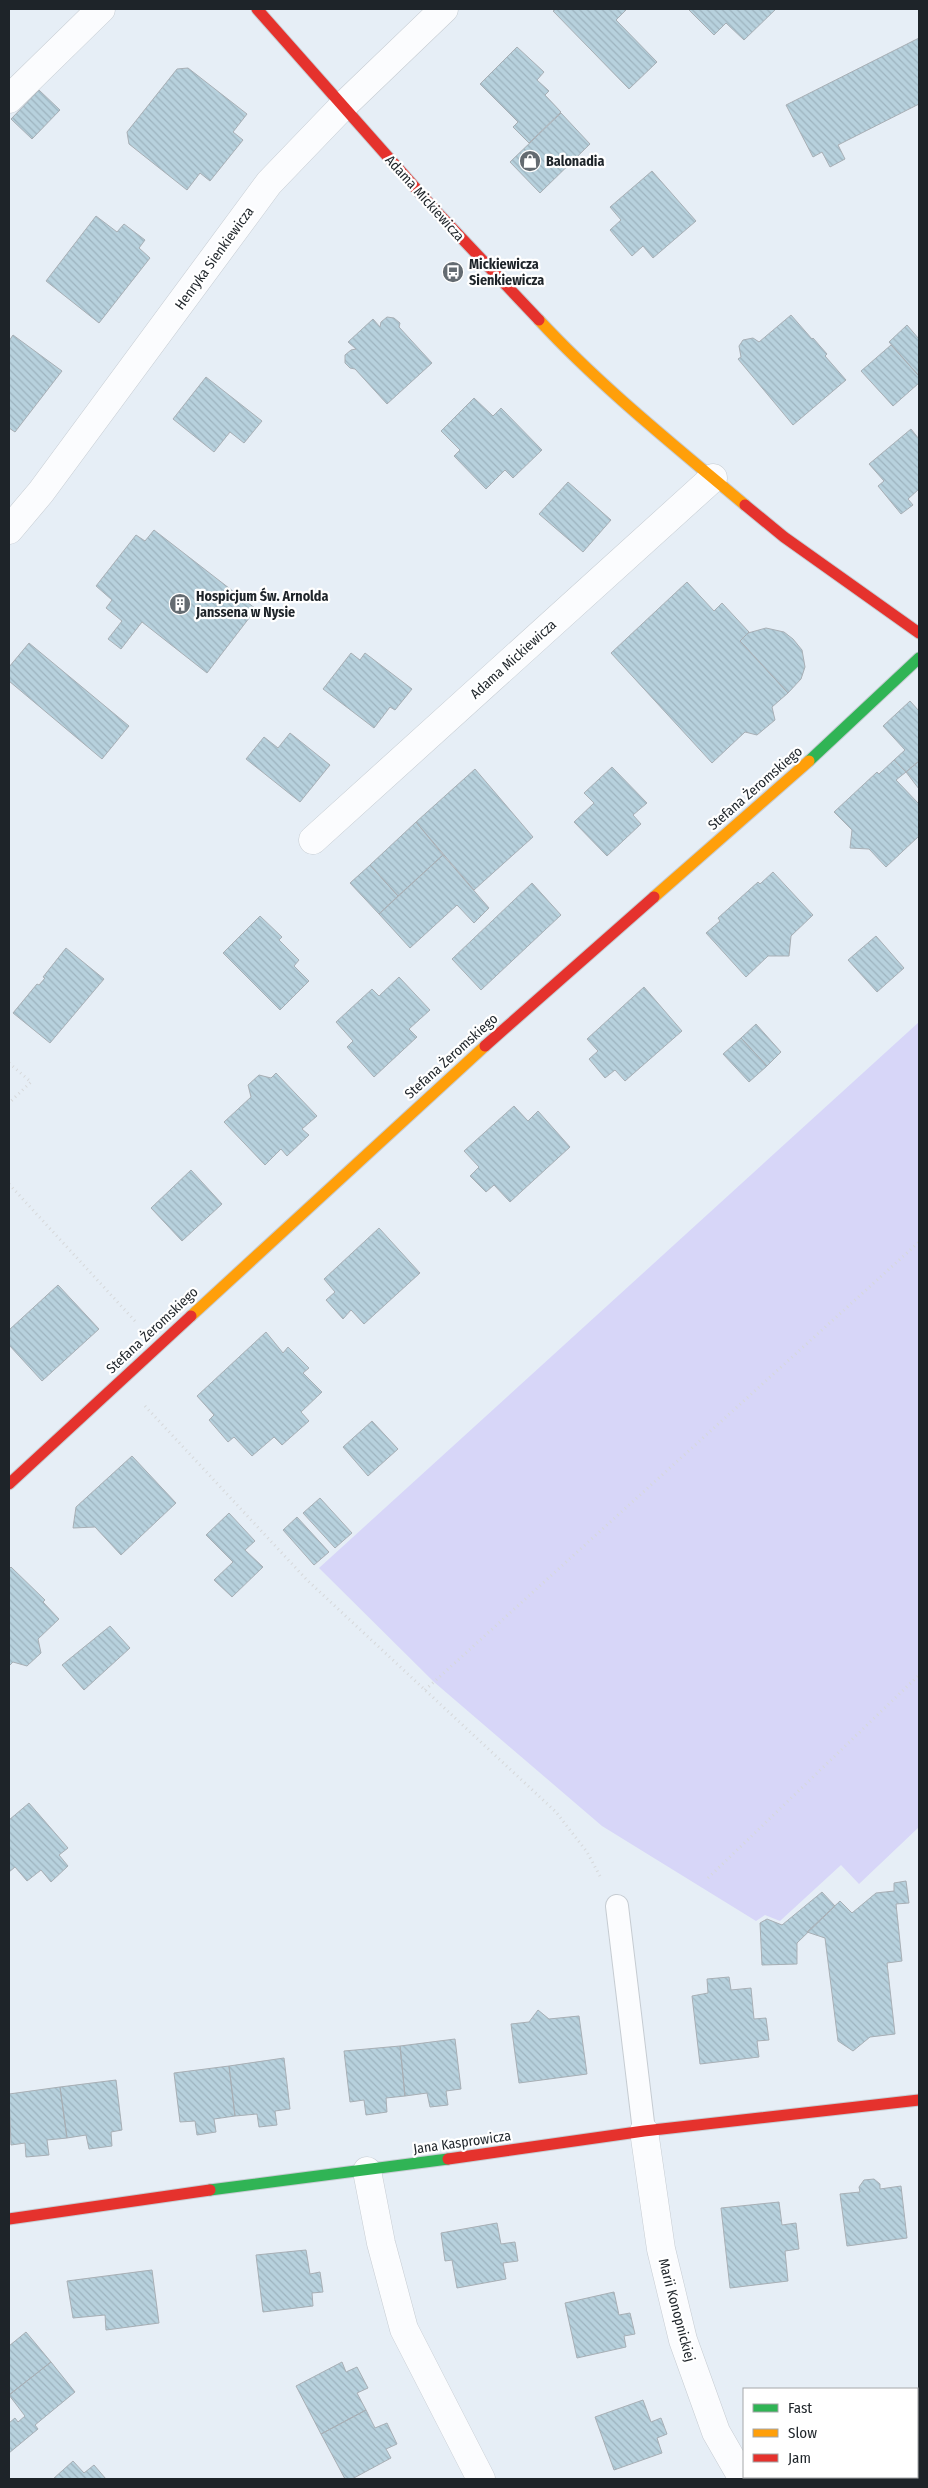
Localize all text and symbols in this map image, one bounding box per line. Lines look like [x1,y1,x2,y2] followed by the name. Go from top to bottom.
[518,149,542,173] shop icon: Balonadia
[382,152,468,245] street label: Adama Mickiewicza
[546,153,604,170] place label: Balonadia
[171,203,258,313] street label: Henryka Sienkiewicza
[469,256,544,289] place label: Mickiewicza Sienkiewicza
[441,260,465,284] bus stop icon: Mickiewicza Sienkiewicza
[195,587,328,621] place label: Hospicjum Św. Arnolda Janssena w Nysie
[168,592,192,616] building icon: Hospicjum Św. Arnolda Janssena w Nysie
[467,616,560,702] street label: Adama Mickiewicza
[705,743,806,834] street label: Stefana Żeromskiego
[401,1010,501,1103] street label: Stefana Żeromskiego
[103,1284,202,1377] street label: Stefana Żeromskiego
[412,2127,512,2158] street label: Jana Kasprowicza
[655,2257,698,2364] street label: Marii Konopnickiej
[743,2388,918,2478] legend
[788,2399,812,2417] text: Fast
[788,2424,817,2442] text: Slow
[788,2449,811,2467] text: Jam

